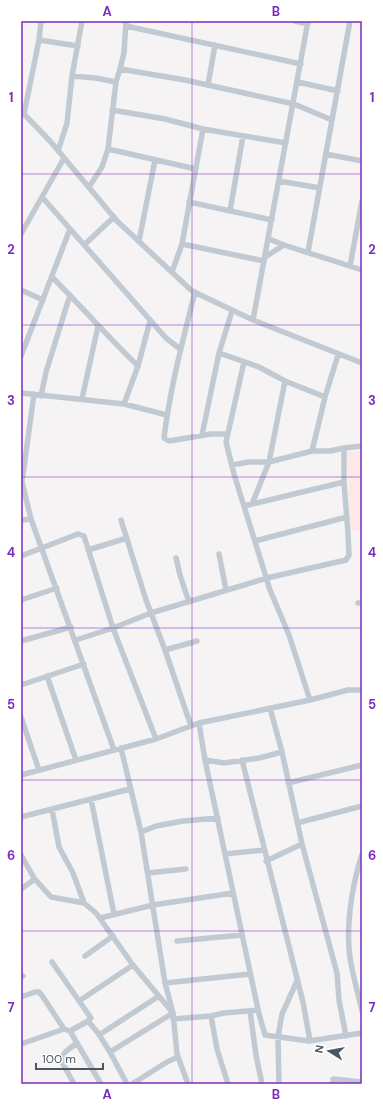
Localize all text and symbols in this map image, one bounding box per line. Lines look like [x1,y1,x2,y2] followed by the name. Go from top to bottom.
[102,3,112,20] text: A
[272,3,280,20] text: B
[9,89,13,106] text: 1
[370,89,374,106] text: 1
[7,241,15,258] text: 2
[368,241,376,258] text: 2
[7,392,15,409] text: 3
[368,392,376,409] text: 3
[7,544,15,561] text: 4
[368,544,376,561] text: 4
[7,696,15,713] text: 5
[368,696,376,713] text: 5
[7,847,15,864] text: 6
[368,847,376,864] text: 6
[8,999,15,1016] text: 7
[369,999,376,1016] text: 7
[309,1031,349,1071] north arrow
[312,1044,327,1054] text: N
[36,1045,103,1071] scale bar
[42,1051,76,1067] text: 100 m
[102,1086,112,1103] text: A
[272,1086,280,1103] text: B

